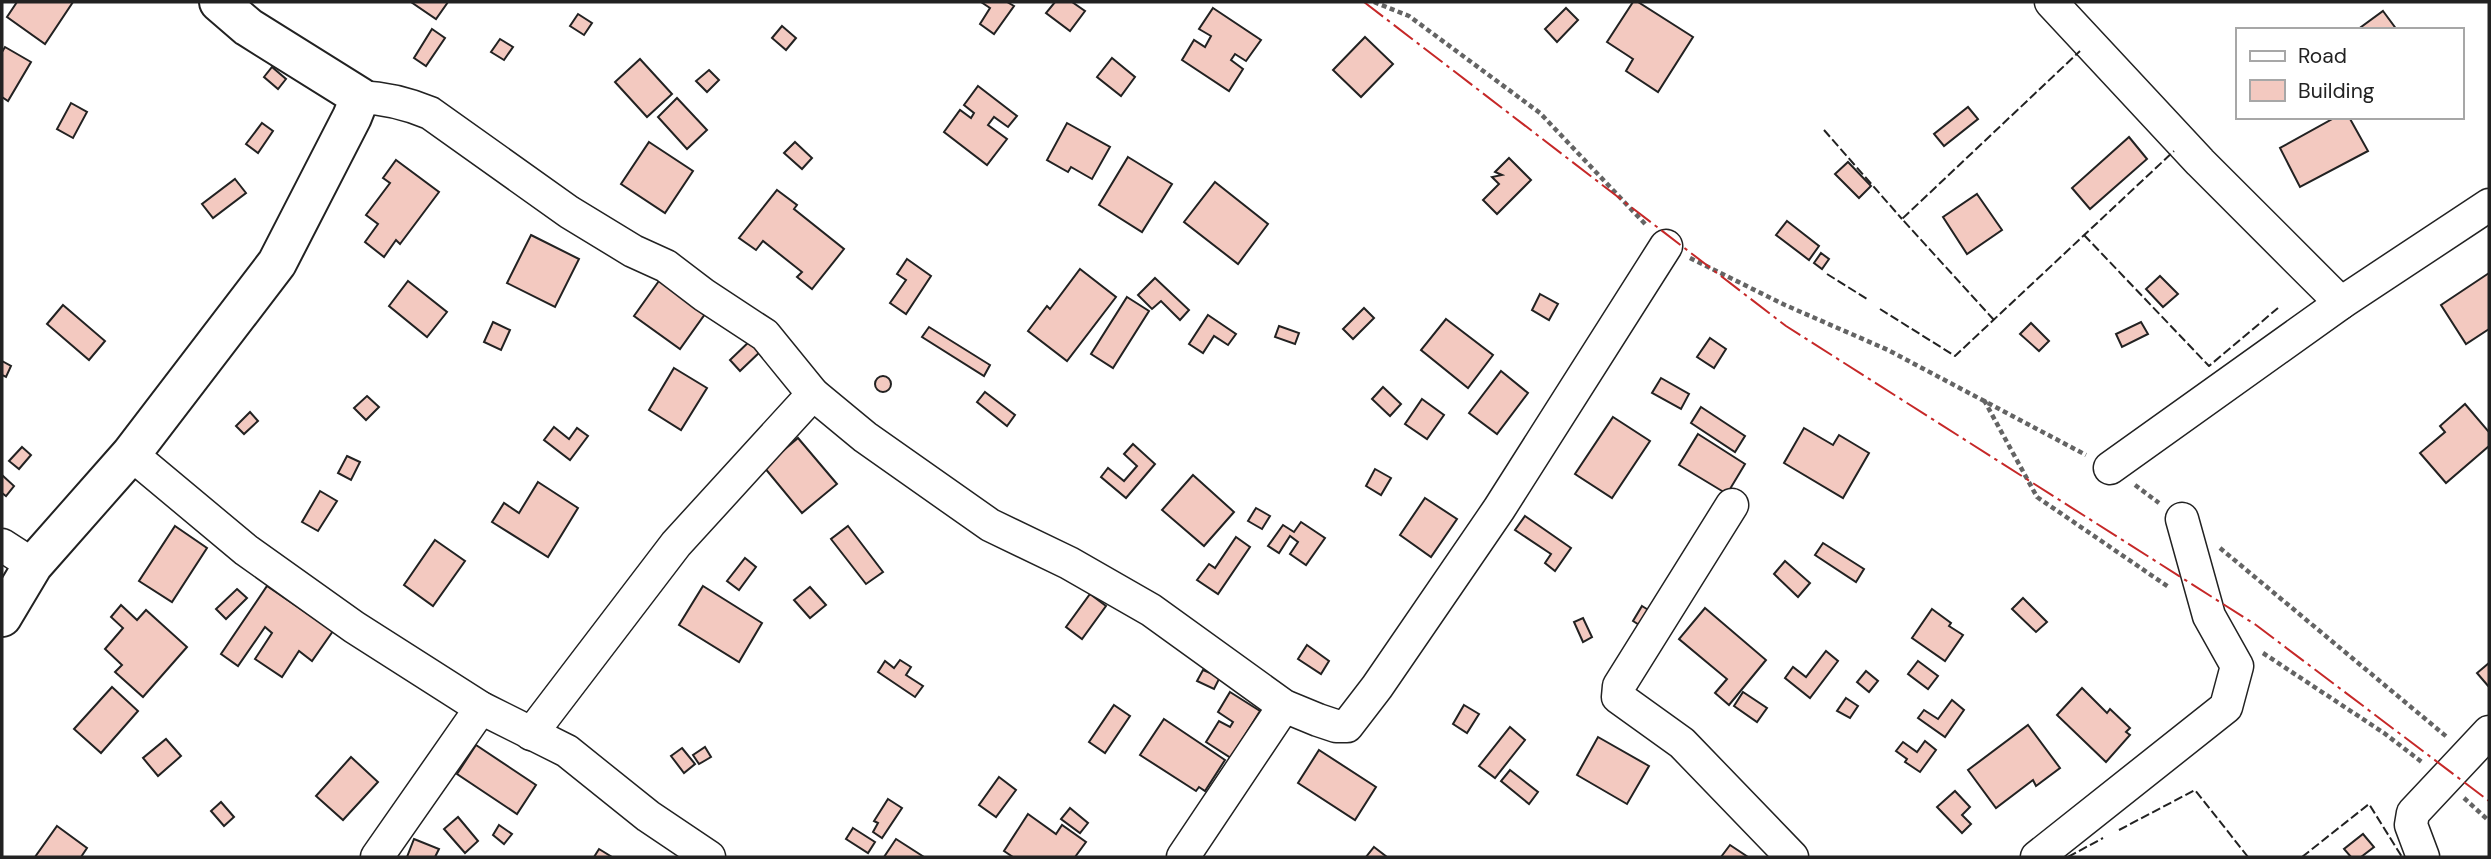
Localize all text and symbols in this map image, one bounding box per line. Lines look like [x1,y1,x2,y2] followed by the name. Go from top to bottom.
[2236,28,2463,119] legend
[2298,42,2347,70] text: Road
[2298,77,2375,105] text: Building

